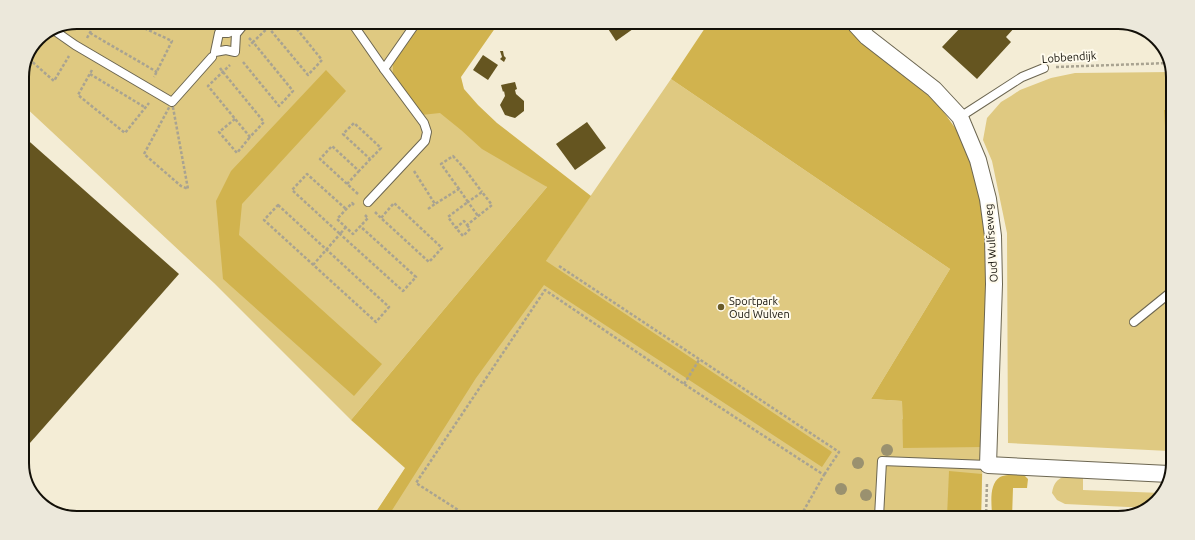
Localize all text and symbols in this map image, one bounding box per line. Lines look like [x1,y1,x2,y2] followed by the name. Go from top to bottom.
[1041,49,1097,65] street label: Lobbendijk
[982,203,1000,283] street label: Oud Wulfseweg
[729,295,790,320] place label: Sportpark Oud Wulven
[716,302,726,312] marker: Sportpark Oud Wulven

